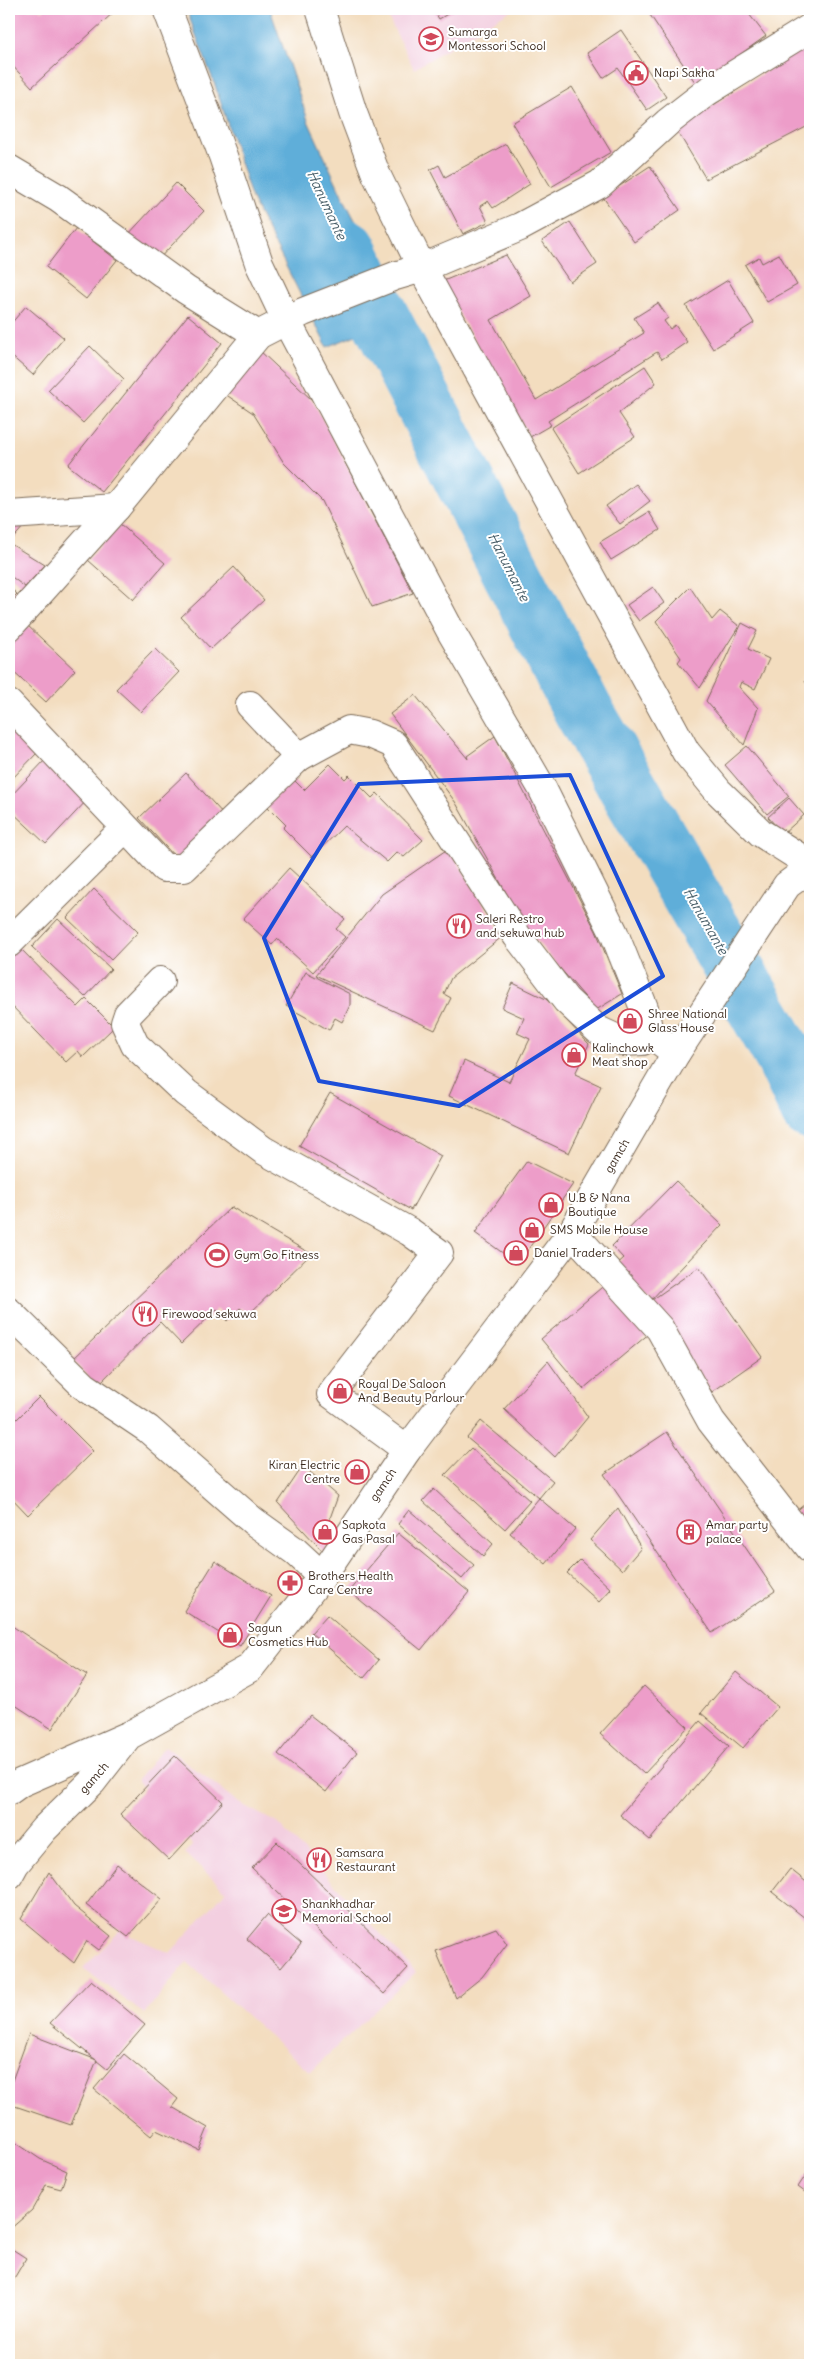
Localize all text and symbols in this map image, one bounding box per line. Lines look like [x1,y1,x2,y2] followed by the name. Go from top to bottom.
[448,24,546,53] place label: Sumarga Montessori School
[418,26,444,52] school or university icon: Sumarga Montessori School
[623,60,649,86] public building icon: Napi Sakha
[654,65,715,80] place label: Napi Sakha
[303,167,352,244] water label: Hanumante
[484,530,535,606] water label: Hanumante
[680,884,733,959] water label: Hanumante
[476,911,565,940] place label: Saleri Restro and sekuwa hub
[446,913,472,939] restaurant icon: Saleri Restro and sekuwa hub
[648,1006,727,1035] place label: Shree National Glass House
[617,1008,643,1034] shop icon: Shree National Glass House
[592,1040,654,1069] place label: Kalinchowk Meat shop
[561,1042,587,1068] shop icon: Kalinchowk Meat shop
[601,1136,632,1176] street label: gamch
[568,1190,630,1219] place label: U.B & Nana Boutique
[538,1192,564,1218] shop icon: U.B & Nana Boutique
[519,1217,545,1243] shop icon: SMS Mobile House
[550,1222,648,1237] place label: SMS Mobile House
[503,1240,529,1266] shop icon: Daniel Traders
[204,1242,230,1268] sports icon: Gym Go Fitness
[534,1245,612,1260] place label: Daniel Traders
[234,1247,319,1262] place label: Gym Go Fitness
[132,1301,158,1327] restaurant icon: Firewood sekuwa
[162,1306,257,1321] place label: Firewood sekuwa
[358,1376,465,1405] place label: Royal De Saloon And Beauty Parlour
[327,1378,353,1404] shop icon: Royal De Saloon And Beauty Parlour
[268,1457,340,1486] place label: Kiran Electric Centre
[344,1459,370,1485] shop icon: Kiran Electric Centre
[366,1465,399,1504] street label: gamch
[342,1517,395,1546] place label: Sapkota Gas Pasal
[706,1517,768,1546] place label: Amar party palace
[312,1519,338,1545] shop icon: Sapkota Gas Pasal
[676,1519,702,1545] building icon: Amar party palace
[308,1568,394,1597] place label: Brothers Health Care Centre
[277,1570,303,1596] pharmacy icon: Brothers Health Care Centre
[248,1620,329,1649] place label: Sagun Cosmetics Hub
[217,1622,243,1648] shop icon: Sagun Cosmetics Hub
[76,1759,112,1797] street label: gamch
[336,1845,396,1874] place label: Samsara Restaurant
[306,1847,332,1873] restaurant icon: Samsara Restaurant
[302,1896,391,1925] place label: Shankhadhar Memorial School
[271,1898,297,1924] school or university icon: Shankhadhar Memorial School

